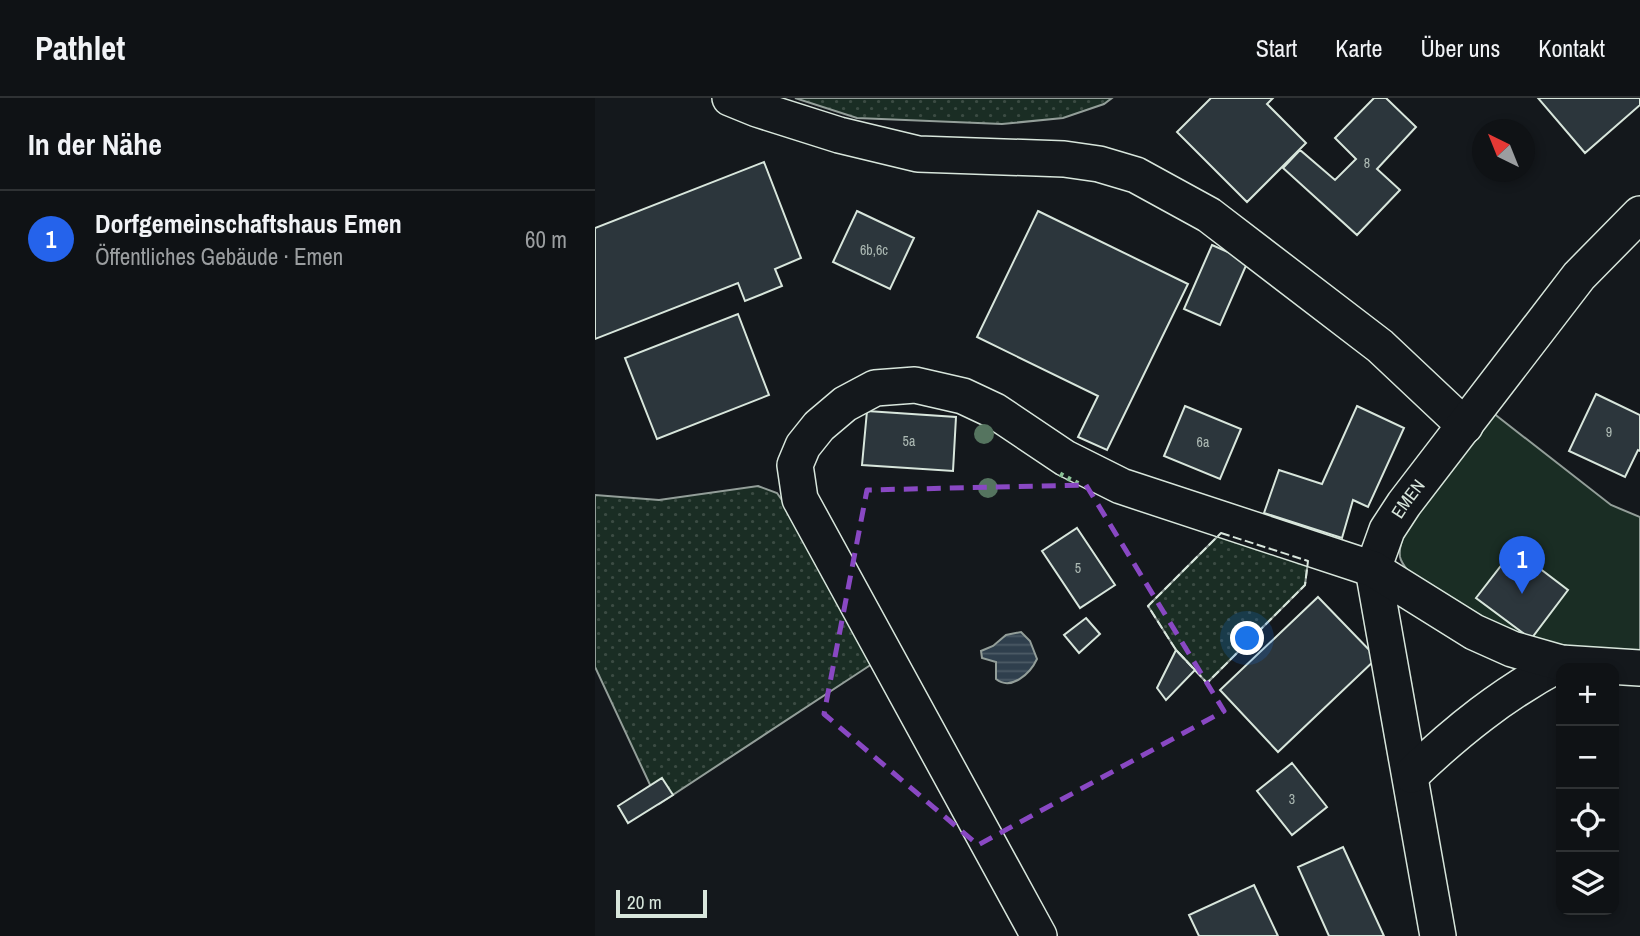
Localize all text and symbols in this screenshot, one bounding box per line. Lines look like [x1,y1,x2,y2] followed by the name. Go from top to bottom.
[35,26,125,70] text: Pathlet
[1256,32,1297,64] text: Start
[1335,32,1382,64] text: Karte
[1420,32,1500,64] text: Über uns
[1538,32,1605,64] text: Kontakt
[1472,119,1535,182] north arrow
[28,124,162,164] text: In der Nähe
[1364,154,1370,172] house number: 8
[95,206,402,241] text: Dorfgemeinschaftshaus Emen
[46,224,56,255] text: 1
[525,224,567,255] text: 60 m
[95,241,343,272] text: Öffentliches Gebäude · Emen
[860,241,888,259] house number: 6b,6c
[1606,423,1612,441] house number: 9
[903,432,916,450] house number: 5a
[1197,433,1210,451] house number: 6a
[1385,474,1430,523] street label: EMEN
[1499,536,1545,594] pin: 1
[1075,559,1081,577] house number: 5
[1230,621,1264,655] your location
[1556,663,1619,915] map controls
[1556,663,1619,726] button: +
[1556,726,1619,789] button: −
[1556,789,1619,852] button: locate
[1289,790,1295,808] house number: 3
[1556,852,1619,915] button: layers
[616,887,707,919] scale bar
[627,889,662,915] text: 20 m

